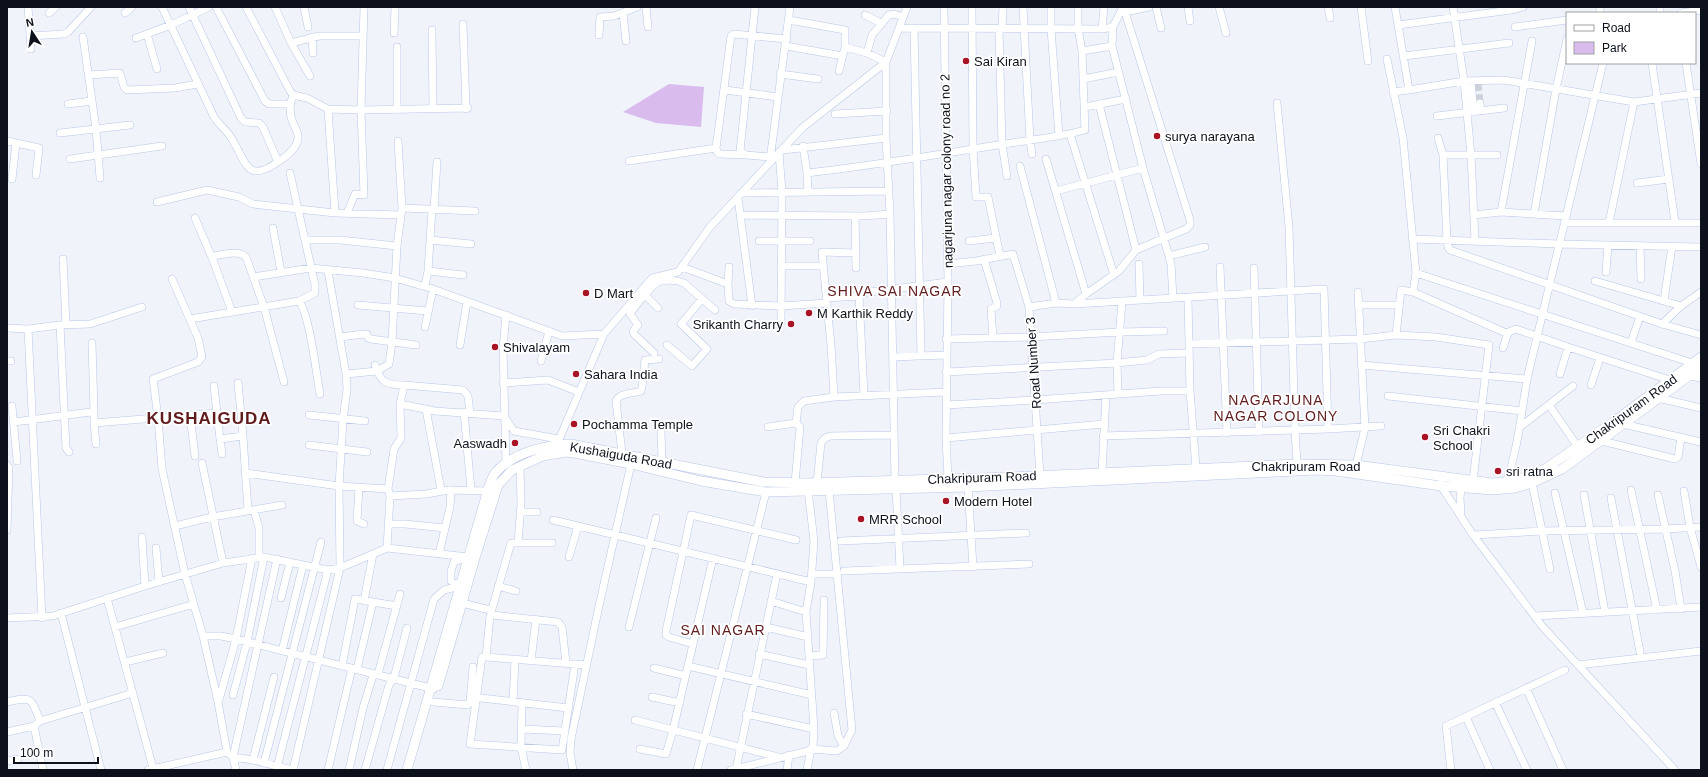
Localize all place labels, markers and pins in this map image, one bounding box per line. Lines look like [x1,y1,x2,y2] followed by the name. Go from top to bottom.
[974,54,1027,69] place label: Sai Kiran
[961,56,971,66] marker: Sai Kiran
[1165,129,1255,144] place label: surya narayana
[1152,131,1162,141] marker: surya narayana
[594,286,633,301] place label: D Mart
[581,288,591,298] marker: D Mart
[817,306,914,321] place label: M Karthik Reddy
[804,308,814,318] marker: M Karthik Reddy
[693,317,783,332] place label: Srikanth Charry
[786,319,796,329] marker: Srikanth Charry
[503,340,570,355] place label: Shivalayam
[490,342,500,352] marker: Shivalayam
[584,367,658,382] place label: Sahara India
[571,369,581,379] marker: Sahara India
[582,417,693,432] place label: Pochamma Temple
[569,419,579,429] marker: Pochamma Temple
[1433,423,1490,453] place label: Sri Chakri School
[1420,432,1430,442] marker: Sri Chakri School
[454,436,507,451] place label: Aaswadh
[510,438,520,448] marker: Aaswadh
[1506,464,1554,479] place label: sri ratna
[1493,466,1503,476] marker: sri ratna
[954,494,1032,509] place label: Modern Hotel
[941,496,951,506] marker: Modern Hotel
[869,512,942,527] place label: MRR School
[856,514,866,524] marker: MRR School

